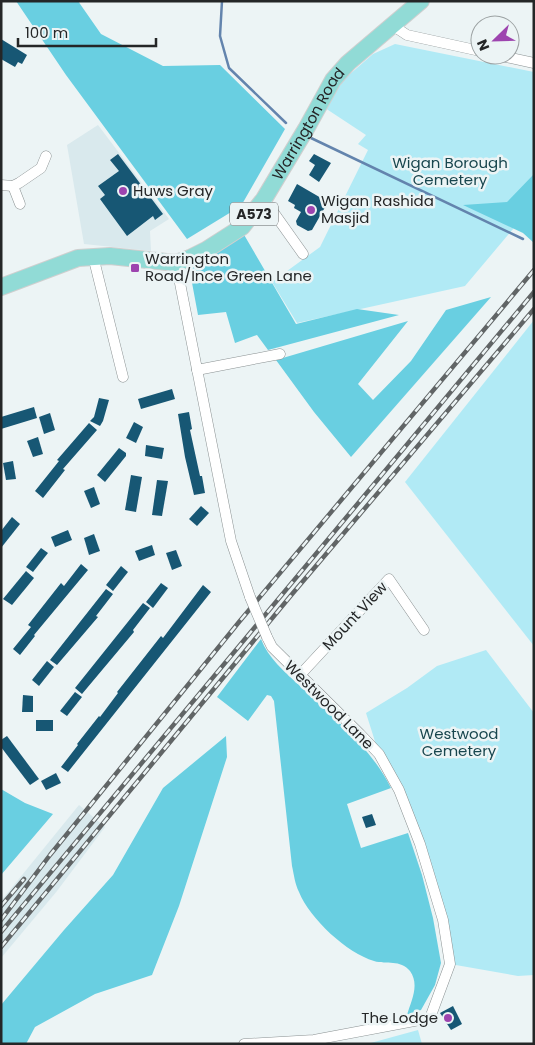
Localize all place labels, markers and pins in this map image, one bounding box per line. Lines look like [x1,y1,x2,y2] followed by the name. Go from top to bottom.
[133,180,214,201] place label: Huws Gray
[117,185,129,197] marker: Huws Gray
[321,190,434,228] place label: Wigan Rashida Masjid
[305,204,317,216] marker: Wigan Rashida Masjid
[145,248,312,286] place label: Warrington Road/Ince Green Lane
[129,262,141,274] marker: Warrington Road/Ince Green Lane
[361,1007,438,1028] place label: The Lodge
[442,1012,454,1024] marker: The Lodge

